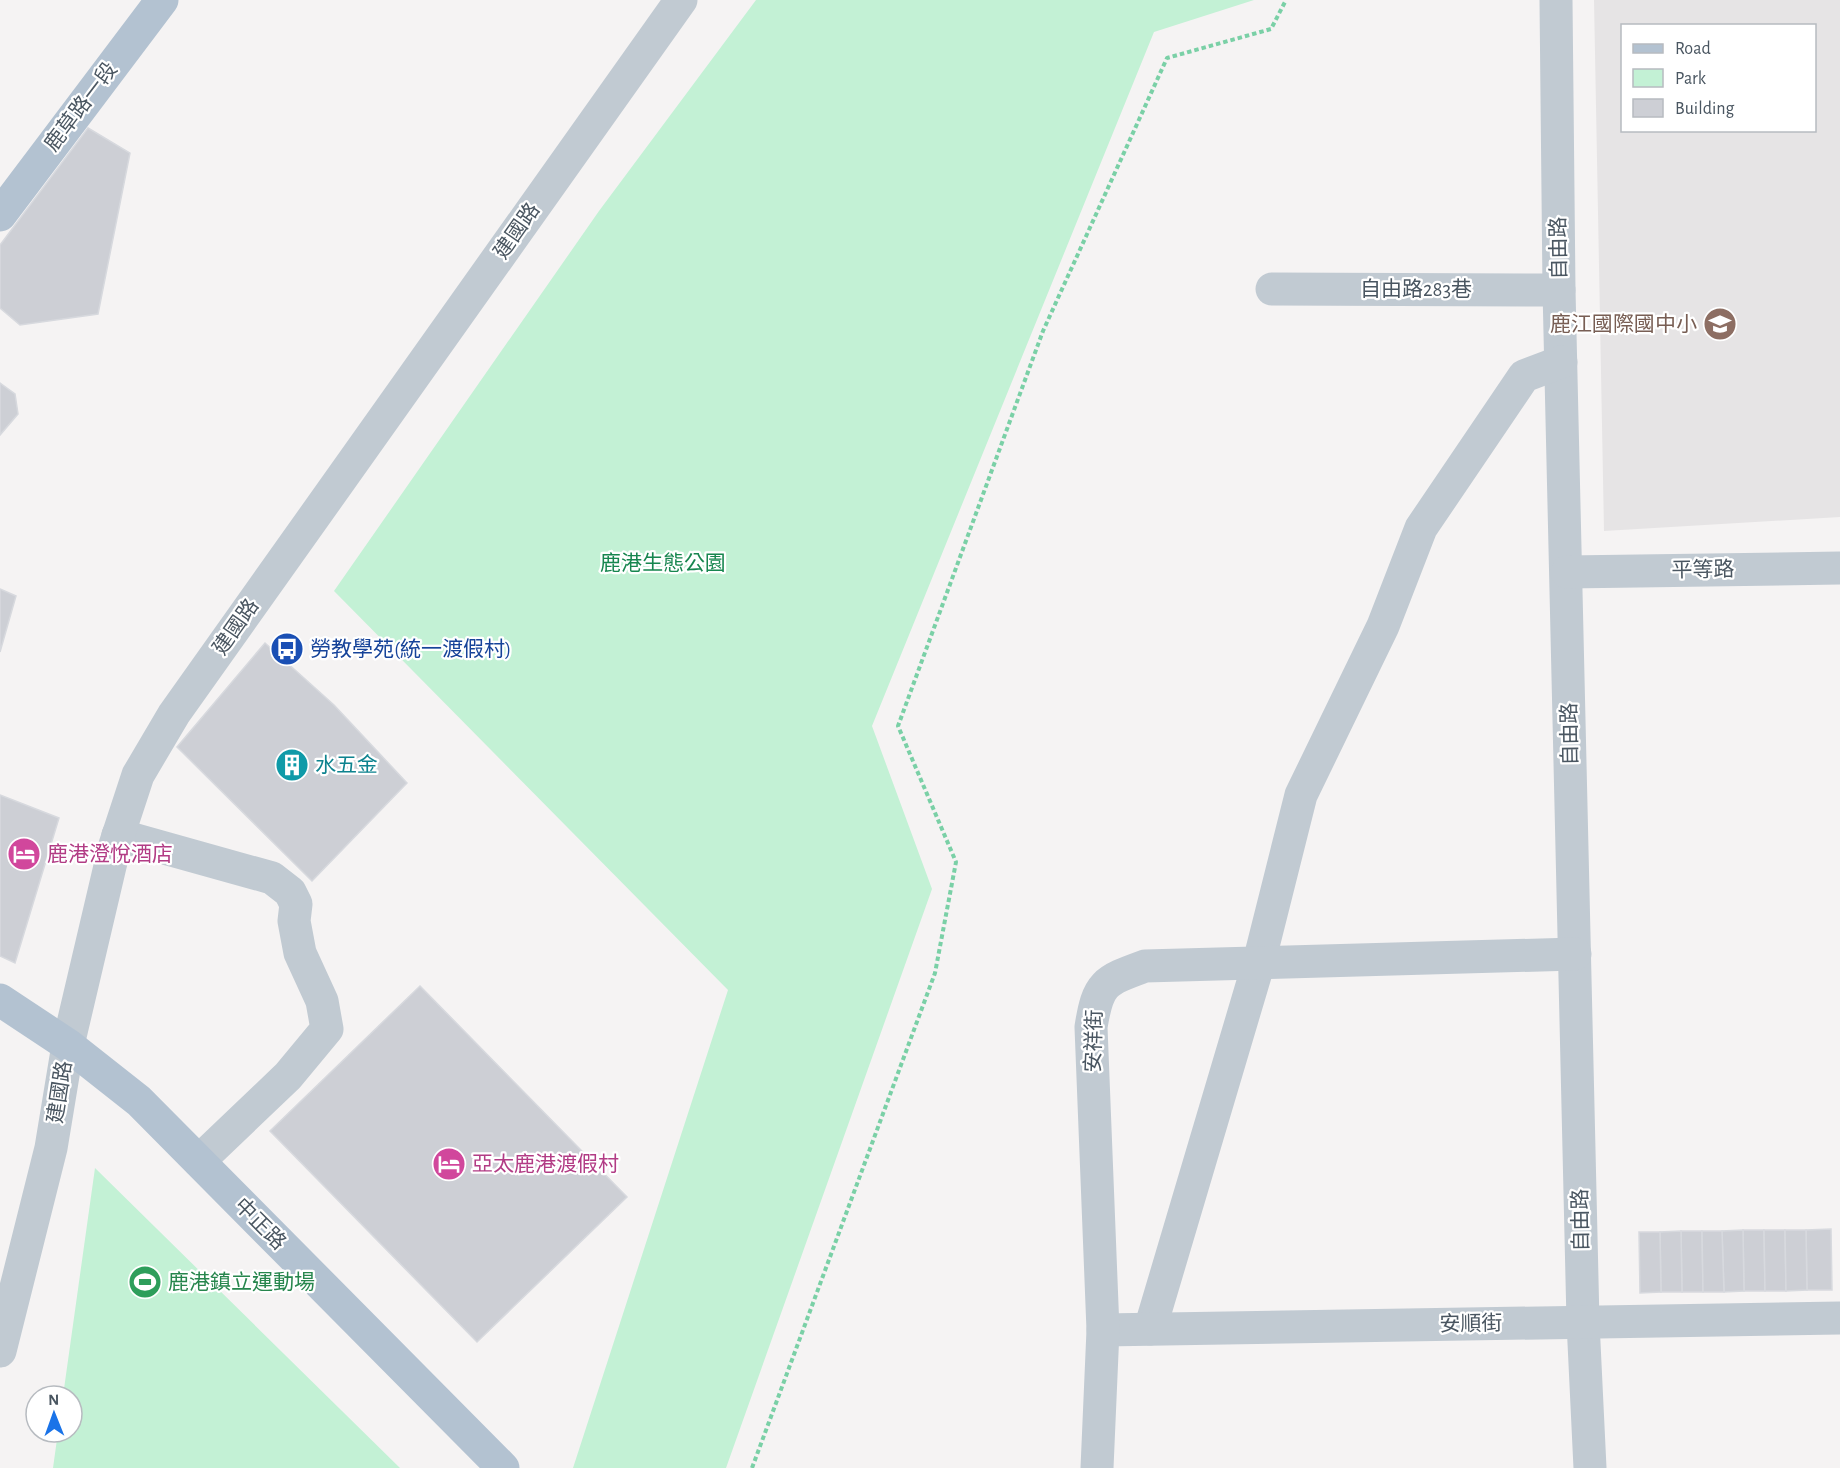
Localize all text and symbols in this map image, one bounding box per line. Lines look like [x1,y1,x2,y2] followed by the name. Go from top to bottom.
[1621,24,1816,132] legend
[1675,40,1711,58] text: Road
[40,58,121,155] street label: 鹿草路一段
[1675,70,1707,88] text: Park
[1675,100,1735,118] text: Building
[490,199,544,263] street label: 建國路
[1547,216,1570,280] street label: 自由路
[1360,278,1472,300] street label: 自由路283巷
[1702,306,1738,342] school or university icon: 鹿江國際國中小
[1550,313,1697,335] place label: 鹿江國際國中小
[600,552,726,574] park label: 鹿港生態公園
[1671,558,1735,581] street label: 平等路
[209,595,263,659] street label: 建國路
[269,631,305,667] bus stop icon: 勞教學苑(統一渡假村)
[310,638,511,660] place label: 勞教學苑(統一渡假村)
[1558,702,1581,766] street label: 自由路
[274,747,310,783] building icon: 水五金
[315,754,378,776] place label: 水五金
[6,836,42,872] hotel icon: 鹿港澄悅酒店
[47,843,173,865] place label: 鹿港澄悅酒店
[1081,1009,1106,1073] street label: 安祥街
[44,1059,75,1125] street label: 建國路
[431,1146,467,1182] hotel icon: 亞太鹿港渡假村
[472,1153,619,1175] place label: 亞太鹿港渡假村
[1569,1188,1592,1252] street label: 自由路
[230,1194,290,1254] street label: 中正路
[127,1264,163,1300] sports icon: 鹿港鎮立運動場
[168,1271,315,1293] place label: 鹿港鎮立運動場
[1439,1312,1503,1335] street label: 安順街
[24,1384,84,1444] north arrow
[48,1392,59,1408] text: N

